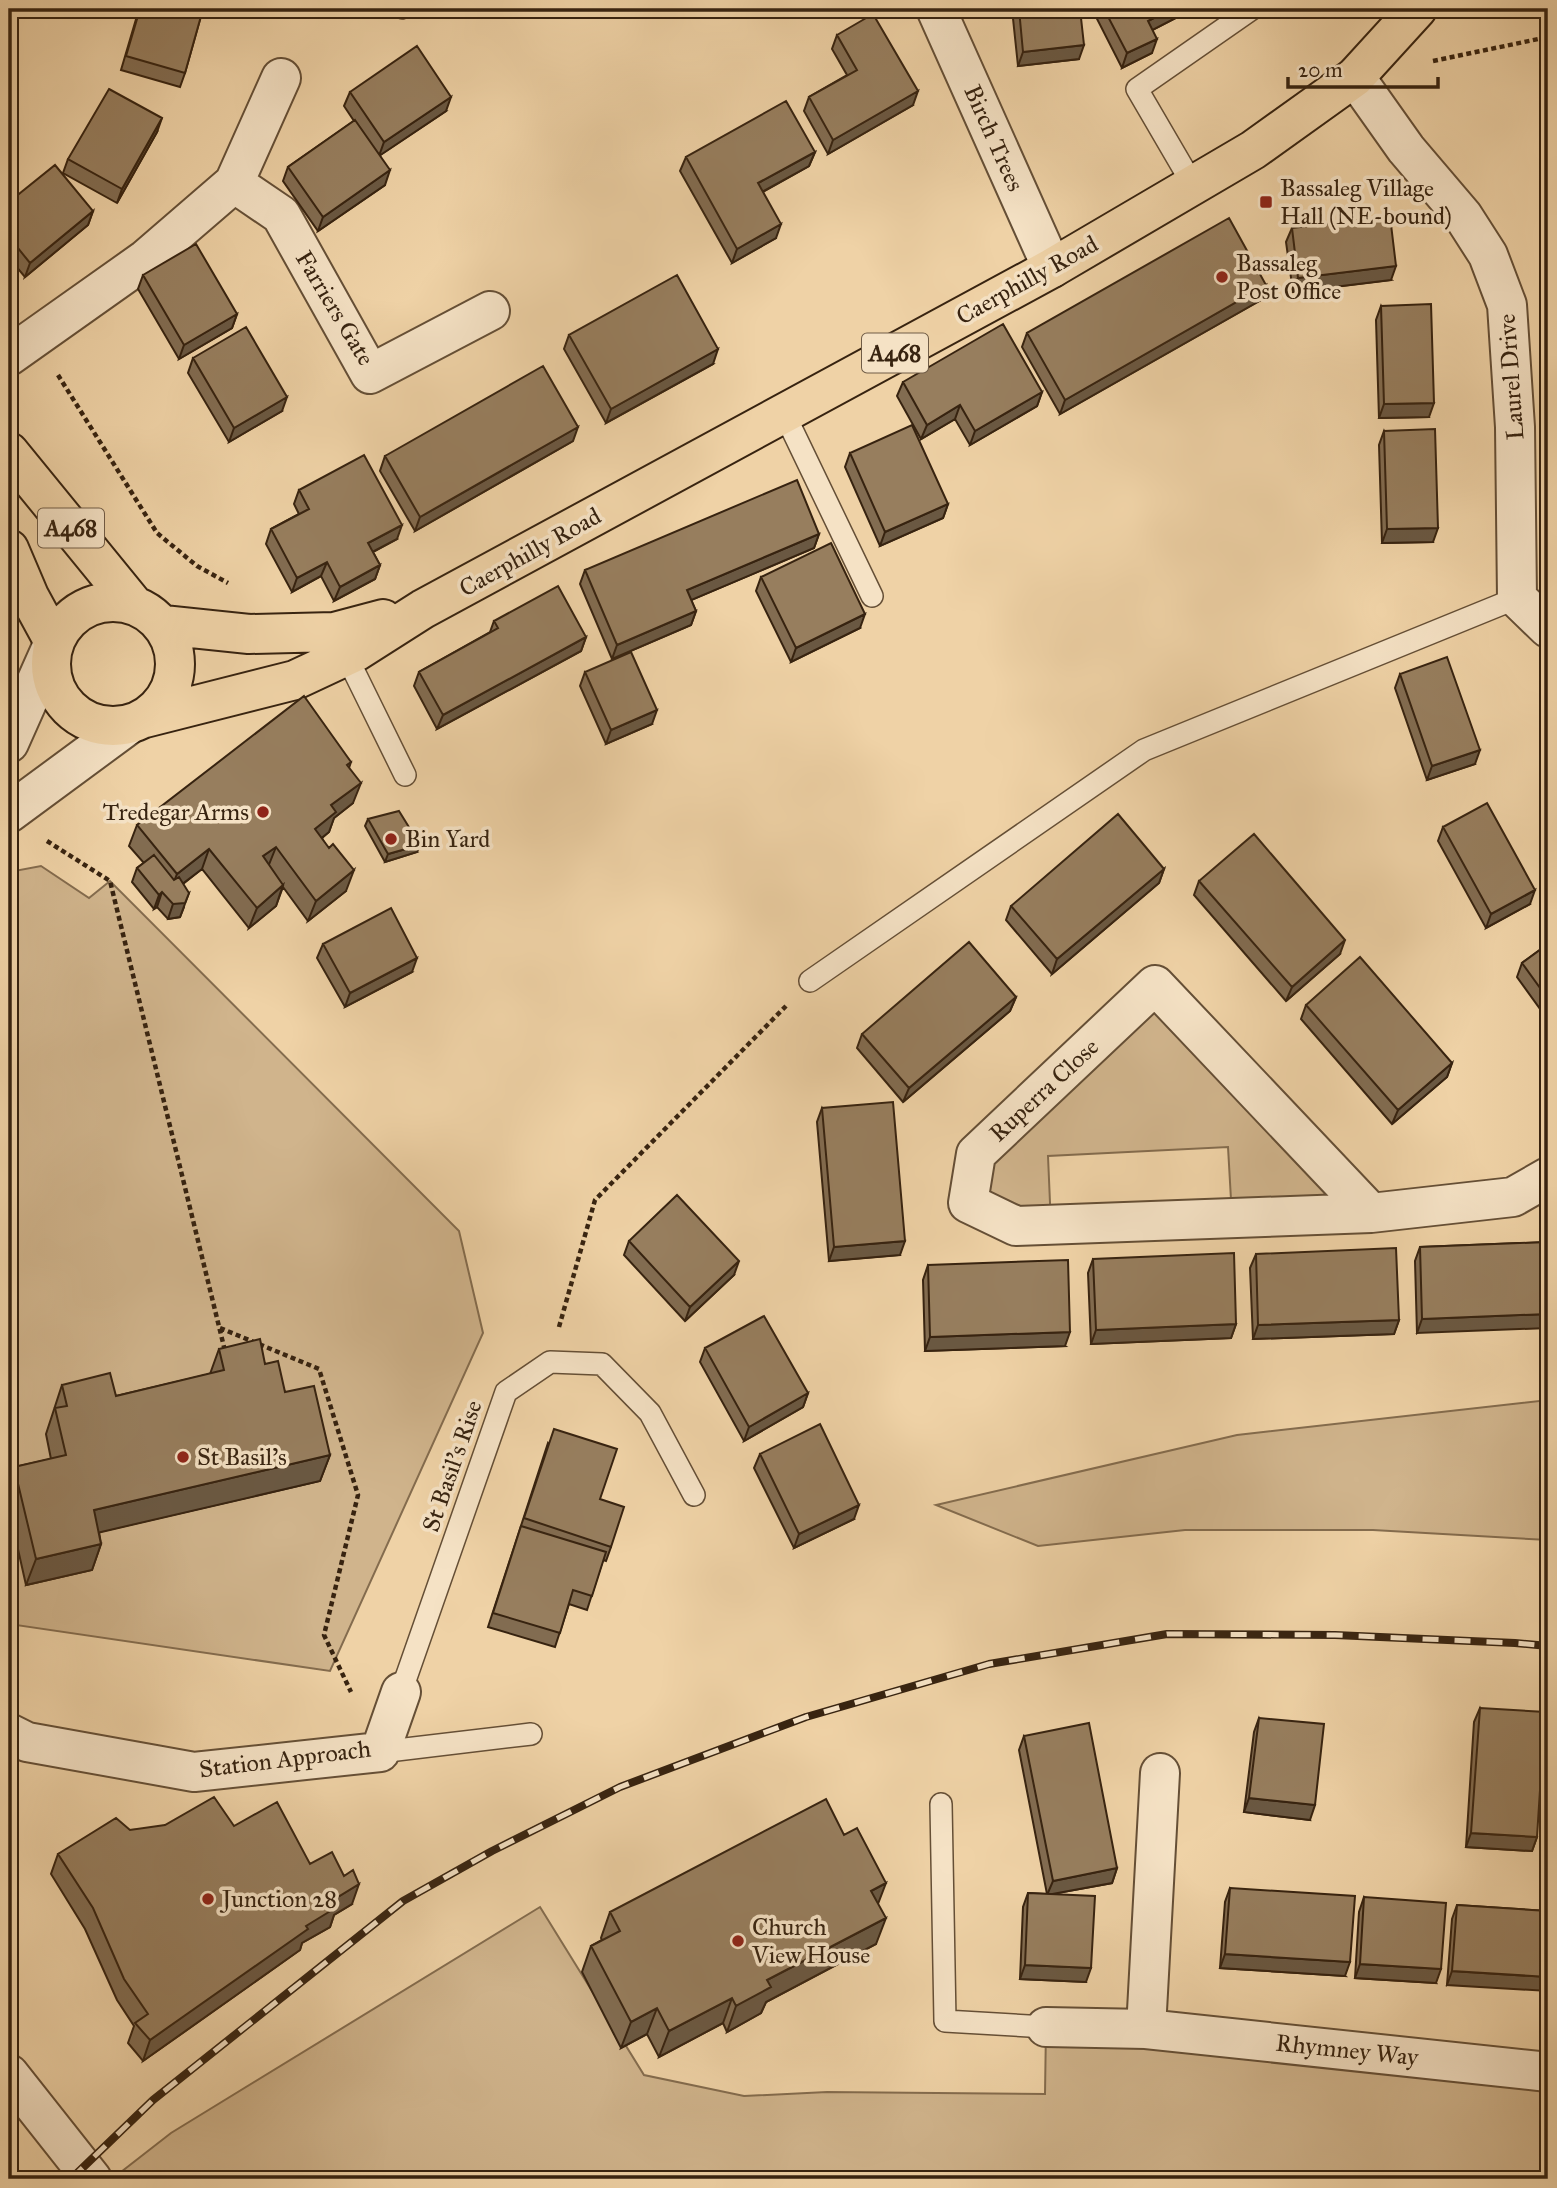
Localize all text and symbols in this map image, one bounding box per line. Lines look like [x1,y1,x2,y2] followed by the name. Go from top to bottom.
[1288,46,1438,90] scale bar
[1298,57,1343,83] text: 20 m
[957,80,1031,196] street label: Birch Trees
[1280,173,1452,231] place label: Bassaleg Village Hall (NE-bound)
[1258,194,1274,210] marker: Bassaleg Village Hall (NE-bound)
[951,229,1103,331] street label: Caerphilly Road
[289,245,381,371] street label: Farriers Gate
[1236,248,1341,306] place label: Bassaleg Post Office
[1214,269,1230,285] marker: Bassaleg Post Office
[1492,313,1530,441] street label: Laurel Drive
[862,334,928,372] road number: A468
[454,501,606,603] street label: Caerphilly Road
[38,508,104,548] road number: A468
[103,797,249,827] place label: Tredegar Arms
[255,804,271,820] marker: Tredegar Arms
[405,824,490,854] place label: Bin Yard
[383,831,399,847] marker: Bin Yard
[983,1032,1105,1148] street label: Ruperra Close
[415,1396,489,1536] street label: St Basil's Rise
[197,1442,287,1472] place label: St Basil's
[175,1449,191,1465] marker: St Basil's
[197,1734,373,1784] street label: Station Approach
[219,1884,337,1914] place label: Junction 28
[200,1891,216,1907] marker: Junction 28
[751,1912,870,1970] place label: Church View House
[730,1933,746,1949] marker: Church View House
[1274,2028,1421,2072] street label: Rhymney Way

